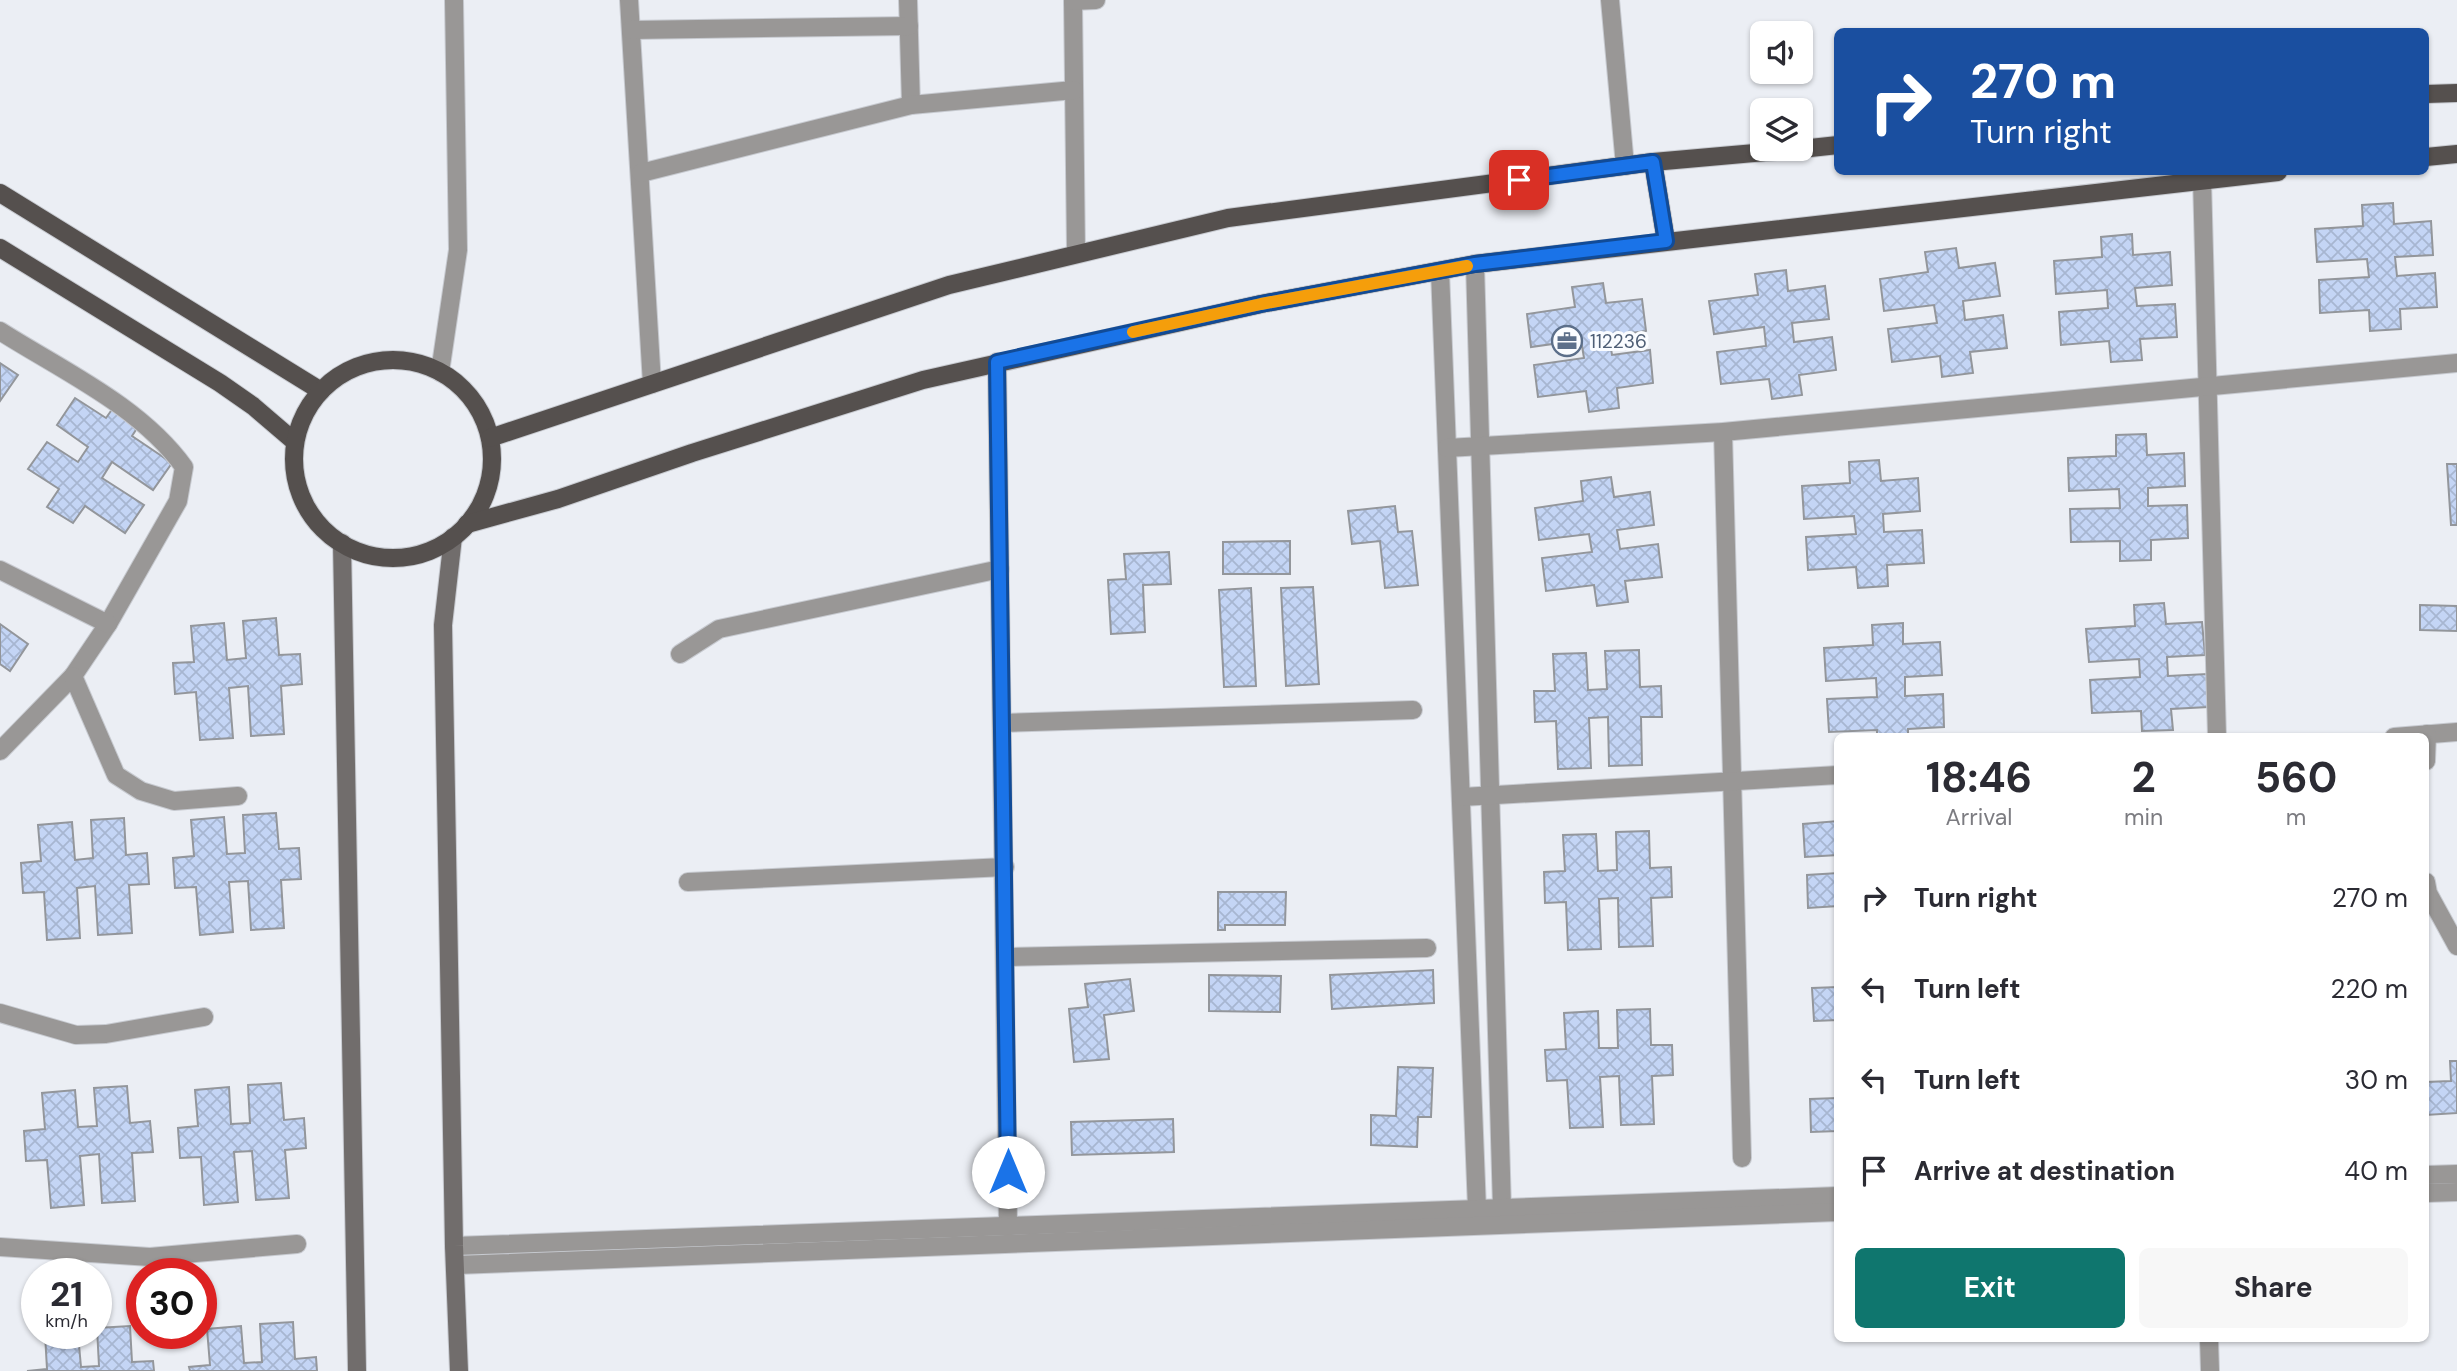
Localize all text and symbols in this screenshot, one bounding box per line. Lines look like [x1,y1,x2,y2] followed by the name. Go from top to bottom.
[1750,21,1813,161] map controls
[1750,21,1813,84] button: sound
[1970,49,2116,113] text: 270 m
[1855,56,1946,147] icon: right
[1750,98,1813,161] button: layers
[1970,111,2112,153] text: Turn right
[1489,150,1549,210] pin
[1500,161,1538,199] icon: arrive
[1550,324,1584,358] office icon: 112236
[1590,329,1647,354] place label: 112236
[1926,750,2032,805] text: 18:46
[2131,750,2156,805] text: 2
[2255,750,2337,805] text: 560
[1945,802,2012,832] text: Arrival
[2124,802,2163,832] text: min
[2286,802,2306,832] text: m
[1855,879,1893,917] icon: right
[1914,881,2038,915] text: Turn right
[2332,881,2408,915] text: 270 m
[1855,970,1893,1008] icon: left
[1914,972,2021,1006] text: Turn left
[2330,972,2408,1006] text: 220 m
[1855,1061,1893,1099] icon: left
[1914,1063,2021,1097] text: Turn left
[2345,1063,2408,1097] text: 30 m
[971,1135,1045,1209] position arrow
[1855,1152,1893,1190] icon: arrive
[1914,1154,2175,1188] text: Arrive at destination
[2344,1154,2408,1188] text: 40 m
[1855,1248,2125,1328] button: Exit
[2139,1248,2408,1328] button: Share
[126,1258,217,1349] speed limit sign: 30
[50,1271,83,1317] text: 21
[45,1309,88,1333] text: km/h

